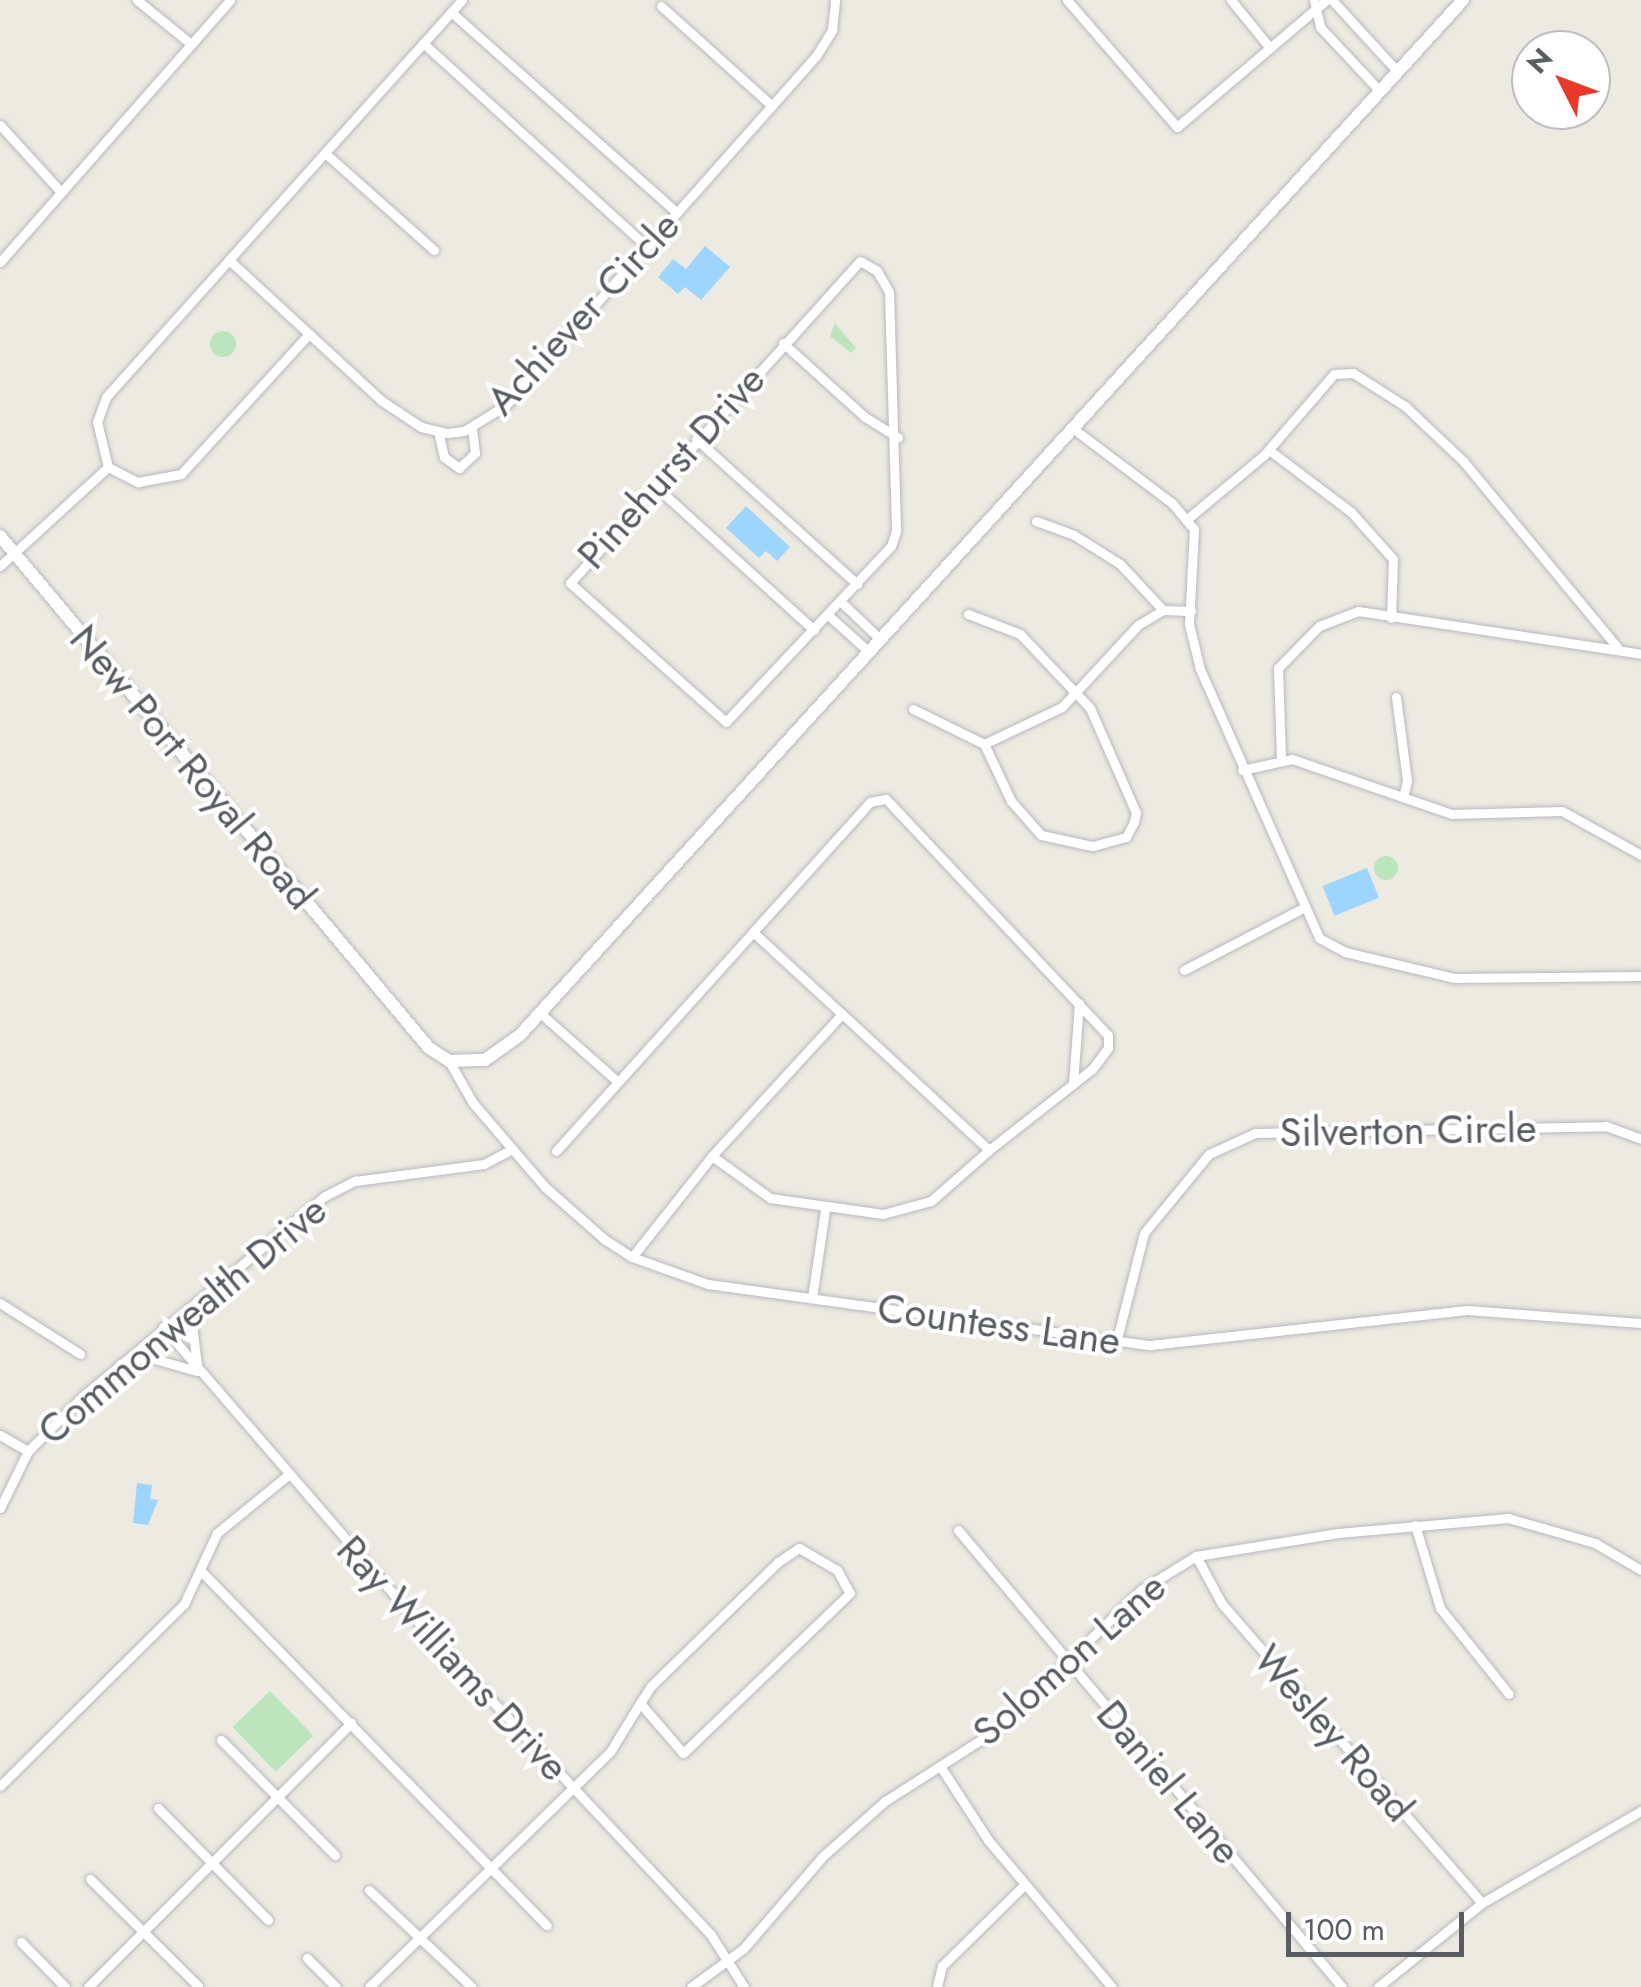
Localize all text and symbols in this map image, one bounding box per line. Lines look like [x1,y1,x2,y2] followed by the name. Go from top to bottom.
[1511,30,1611,130] north arrow
[1517,39,1562,83] text: N
[477,202,689,424] street label: Achiever Circle
[567,356,775,578] street label: Pinehurst Drive
[60,615,326,919] street label: New Port Royal Road
[1279,1104,1537,1156] street label: Silverton Circle
[28,1185,336,1455] street label: Commonwealth Drive
[875,1283,1123,1365] street label: Countess Lane
[327,1526,579,1790] street label: Ray Williams Drive
[963,1562,1175,1756] street label: Solomon Lane
[1244,1635,1424,1831] street label: Wesley Road
[1087,1691,1251,1873] street label: Daniel Lane
[1291,1892,1468,1954] scale bar
[1303,1908,1385,1951] text: 100 m

